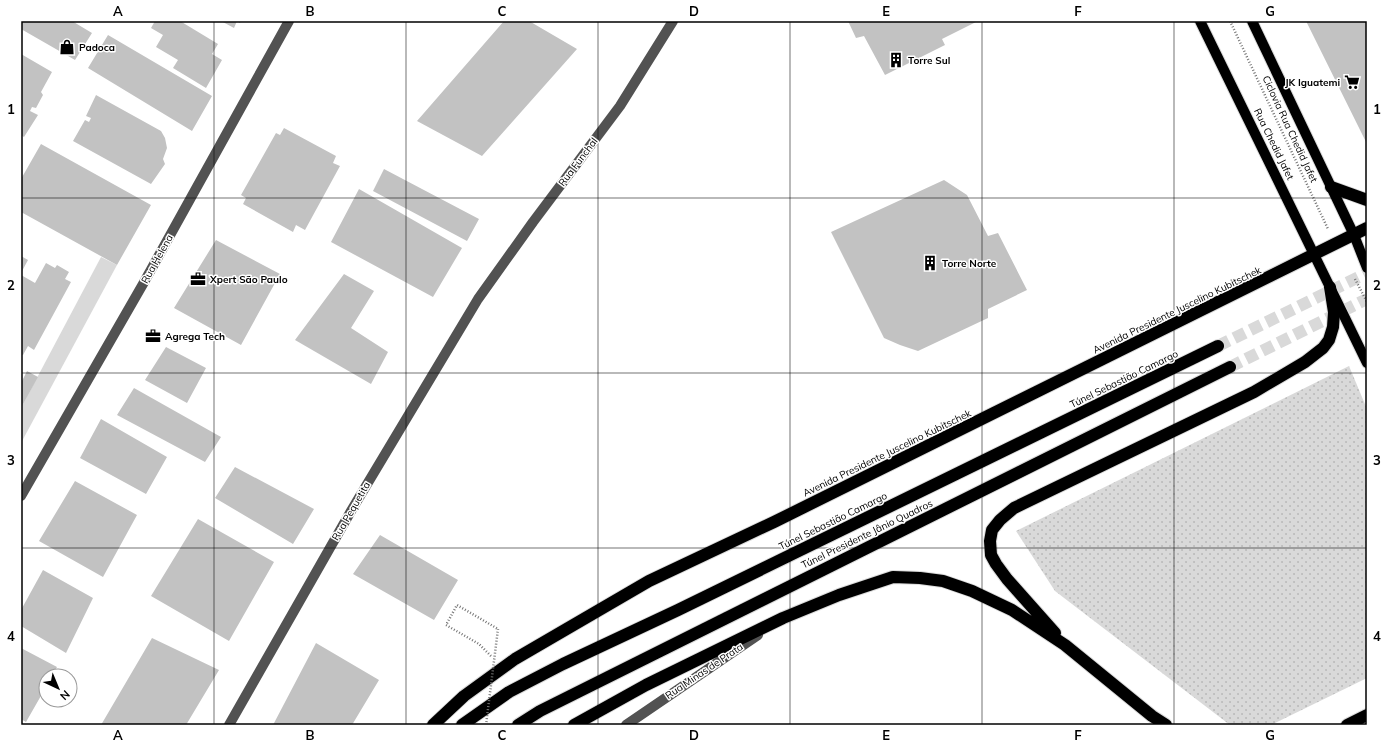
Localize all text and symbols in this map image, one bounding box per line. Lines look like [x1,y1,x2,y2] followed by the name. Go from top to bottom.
[113,3,123,19] text: A
[306,3,315,19] text: B
[498,3,507,19] text: C
[689,3,699,19] text: D
[882,3,890,19] text: E
[1074,3,1082,19] text: F
[1265,3,1275,19] text: G
[58,38,76,56] shop icon: Padoca
[79,41,115,54] place label: Padoca
[887,51,905,69] building icon: Torre Sul
[908,54,950,67] place label: Torre Sul
[1343,73,1361,91] supermarket icon: JK Iguatemi
[1260,74,1320,184] street label: Ciclovia Rua Chedid Jafet
[1285,76,1340,89] place label: JK Iguatemi
[7,101,15,117] text: 1
[1373,101,1381,117] text: 1
[1252,106,1296,182] street label: Rua Chedid Jafet
[555,135,601,189] street label: Rua Funchal
[138,232,176,286] street label: Rua Helena
[921,254,939,272] building icon: Torre Norte
[942,257,997,270] place label: Torre Norte
[1091,263,1264,357] street label: Avenida Presidente Juscelino Kubitschek
[189,270,207,288] office icon: Xpert São Paulo
[209,273,288,286] place label: Xpert São Paulo
[7,277,15,293] text: 2
[1373,277,1381,293] text: 2
[144,327,162,345] office icon: Agrega Tech
[165,330,225,343] place label: Agrega Tech
[1068,347,1181,411] street label: Túnel Sebastião Camargo
[801,406,974,500] street label: Avenida Presidente Juscelino Kubitschek
[7,452,15,468] text: 3
[1373,452,1381,468] text: 3
[329,479,373,543] street label: Rua Pequetita
[777,489,890,553] street label: Túnel Sebastião Camargo
[799,496,935,572] street label: Túnel Presidente Jânio Quadros
[7,628,15,644] text: 4
[1373,628,1381,644] text: 4
[663,640,745,702] street label: Rua Minas de Prata
[38,668,78,708] north arrow
[57,687,73,703] text: N
[113,727,123,743] text: A
[306,727,315,743] text: B
[498,727,507,743] text: C
[689,727,699,743] text: D
[882,727,890,743] text: E
[1074,727,1082,743] text: F
[1265,727,1275,743] text: G

